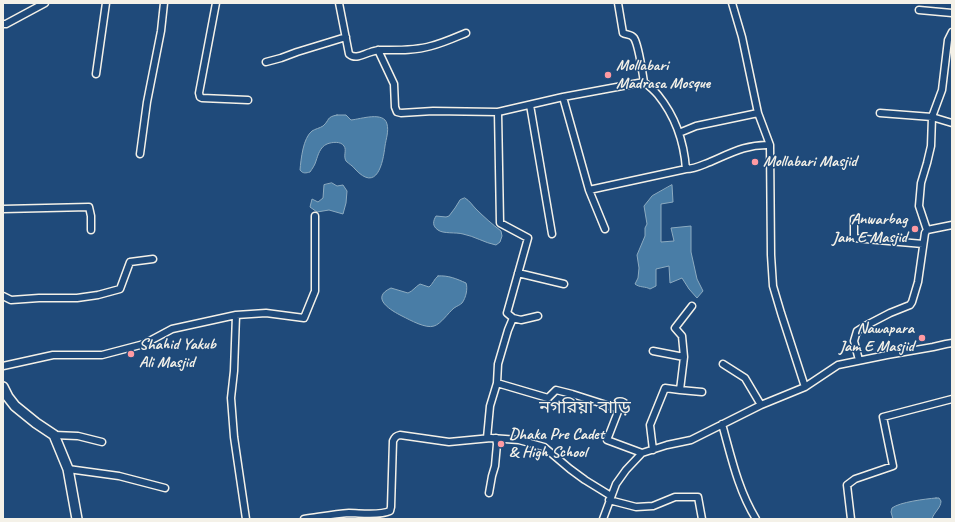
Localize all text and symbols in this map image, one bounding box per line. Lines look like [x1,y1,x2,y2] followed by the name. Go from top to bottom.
[616,56,710,94] place label: Mollabari Madrasa Mosque
[603,70,613,80] marker: Mollabari Madrasa Mosque
[763,152,857,172] place label: Mollabari Masjid
[750,157,760,167] marker: Mollabari Masjid
[832,210,907,248] place label: Anwarbag Jam E Masjid
[910,224,920,234] marker: Anwarbag Jam E Masjid
[839,319,914,357] place label: Nawapara Jam E Masjid
[917,333,927,343] marker: Nawapara Jam E Masjid
[139,335,216,373] place label: Shahid Yakub Ali Masjid
[126,349,136,359] marker: Shahid Yakub Ali Masjid
[539,397,631,419] district label: নগরিয়া বাড়ি
[509,425,604,463] place label: Dhaka Pre Cadet & High School
[496,439,506,449] marker: Dhaka Pre Cadet & High School

